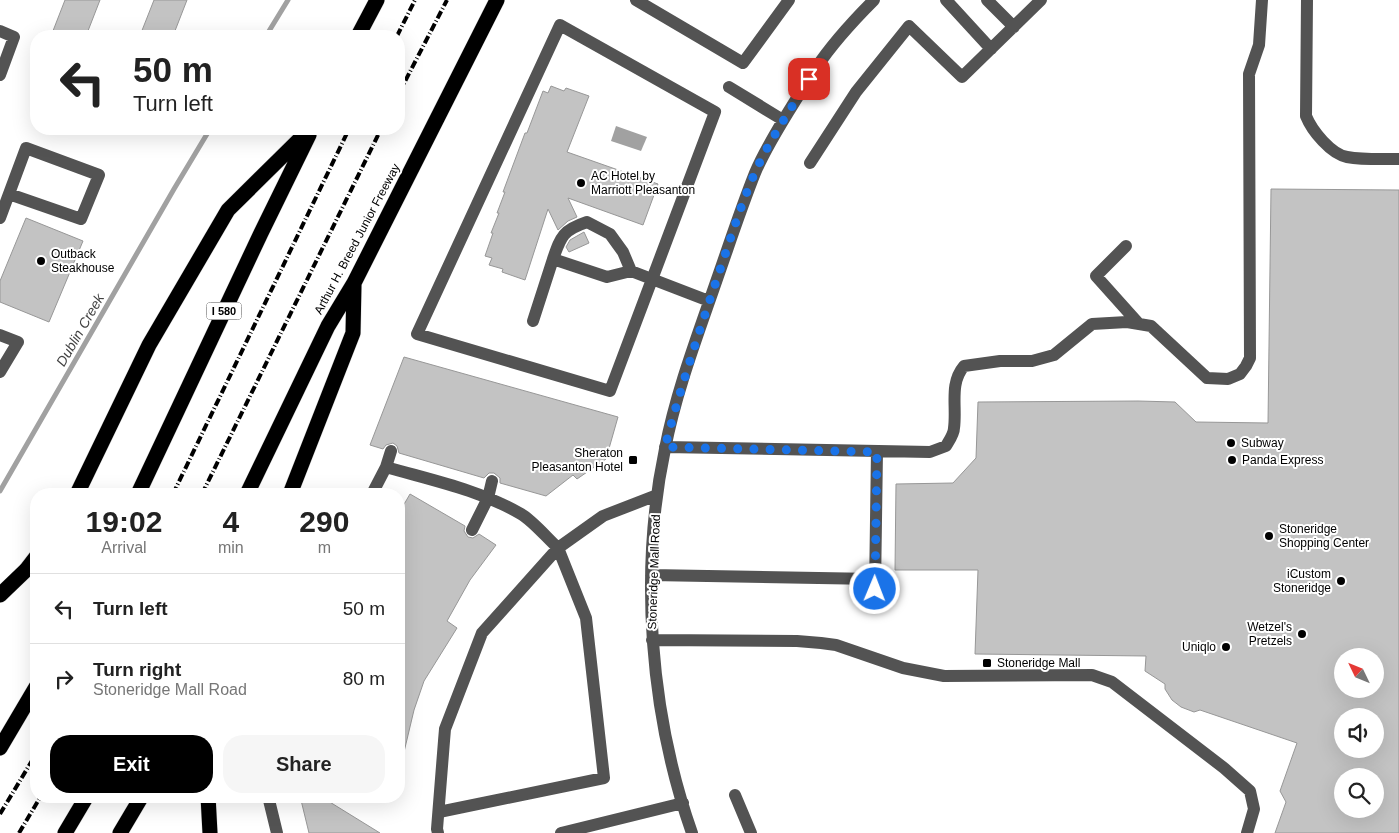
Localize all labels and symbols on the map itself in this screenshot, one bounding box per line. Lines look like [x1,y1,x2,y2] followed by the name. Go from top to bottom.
[788,58,830,100] pin
[311,161,403,317] street label: Arthur H. Breed Junior Freeway
[591,169,695,197] place label: AC Hotel by Marriott Pleasanton
[575,177,587,189] marker: AC Hotel by Marriott Pleasanton
[51,247,115,275] place label: Outback Steakhouse
[35,255,47,267] marker: Outback Steakhouse
[53,290,108,369] water label: Dublin Creek
[206,302,242,320] road number: I 580
[1241,436,1284,450] place label: Subway
[1225,437,1237,449] marker: Subway
[532,446,623,474] place label: Sheraton Pleasanton Hotel
[1242,453,1323,467] place label: Panda Express
[627,454,639,466] marker: Sheraton Pleasanton Hotel
[1226,454,1238,466] marker: Panda Express
[645,514,663,630] street label: Stoneridge Mall Road
[1279,522,1369,550] place label: Stoneridge Shopping Center
[1263,530,1275,542] marker: Stoneridge Shopping Center
[848,562,900,614] position arrow
[1273,567,1331,595] place label: iCustom Stoneridge
[1335,575,1347,587] marker: iCustom Stoneridge
[1247,620,1292,648] place label: Wetzel's Pretzels
[1296,628,1308,640] marker: Wetzel's Pretzels
[1182,640,1216,654] place label: Uniqlo
[1220,641,1232,653] marker: Uniqlo
[1334,648,1384,698] north arrow
[997,656,1080,670] place label: Stoneridge Mall
[981,657,993,669] marker: Stoneridge Mall

